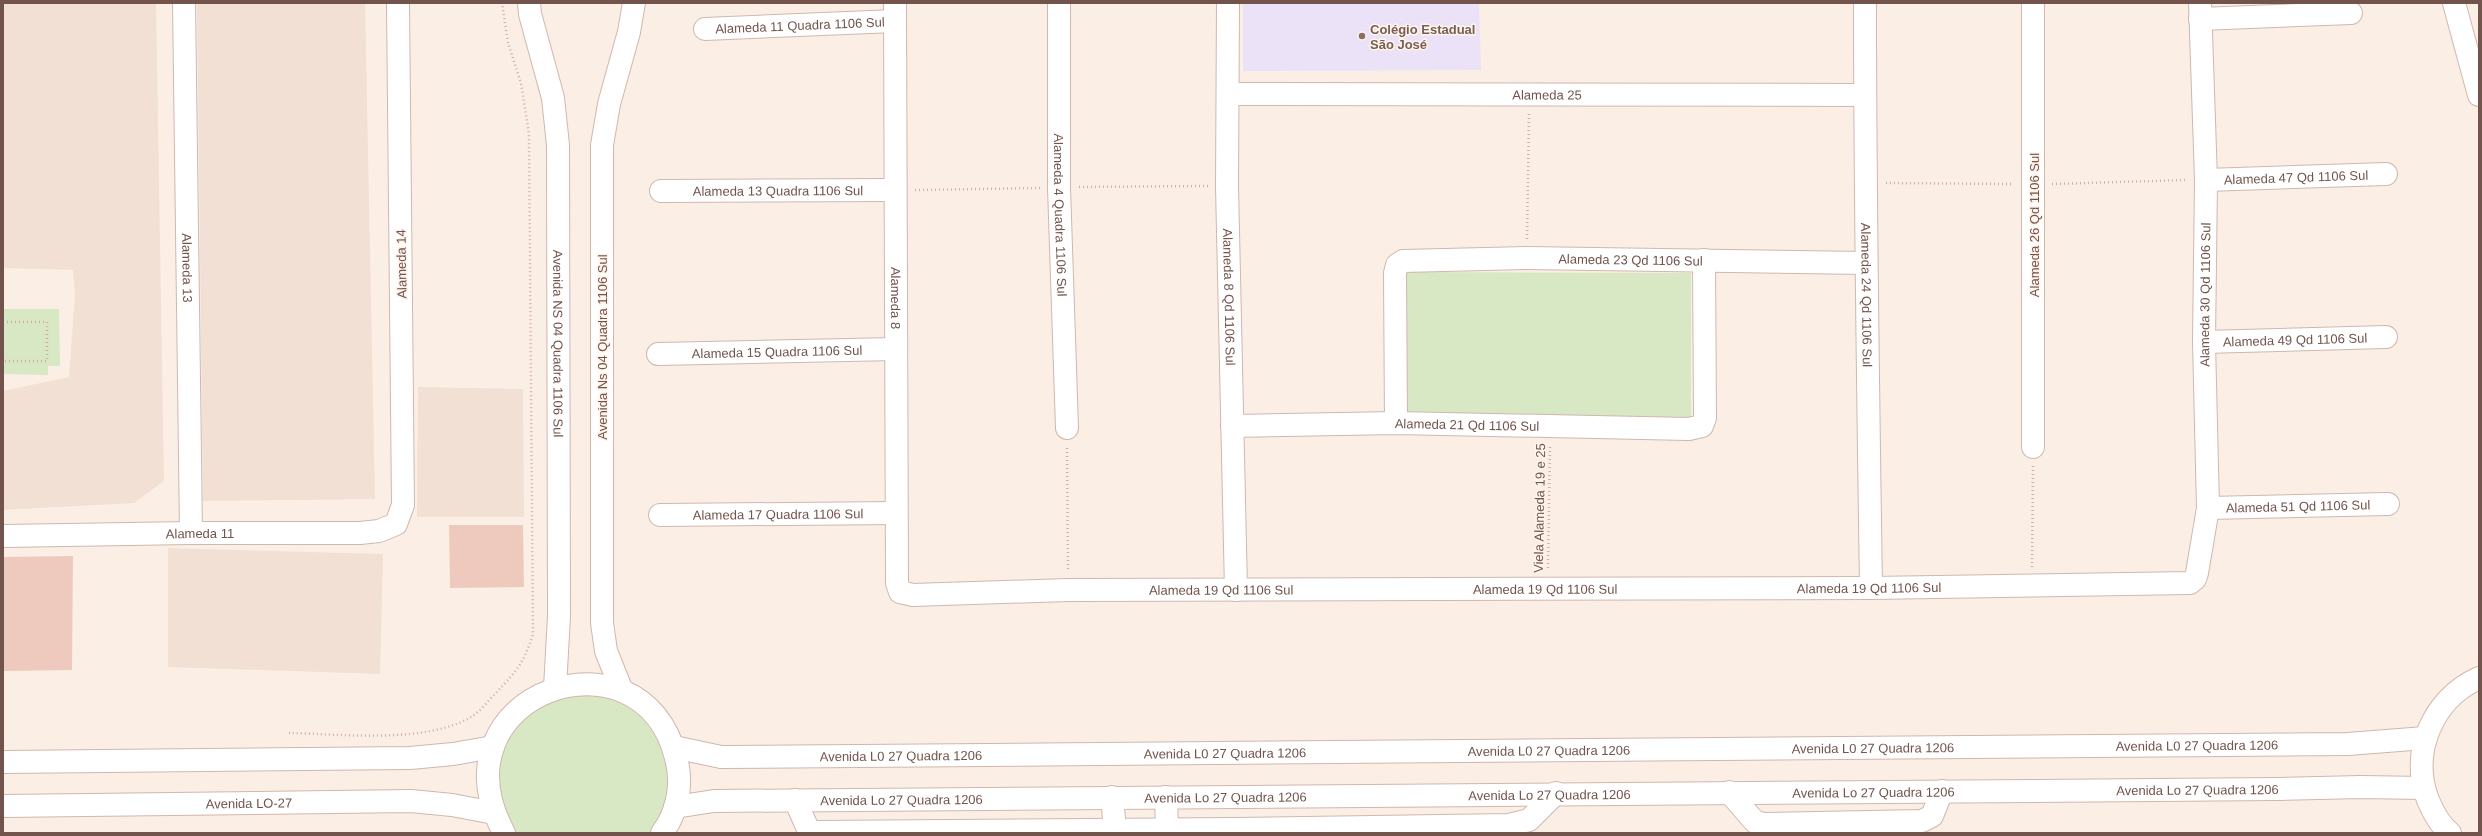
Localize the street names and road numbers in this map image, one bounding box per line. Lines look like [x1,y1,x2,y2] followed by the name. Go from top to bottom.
[715,14,885,37] street label: Alameda 11 Quadra 1106 Sul
[1512,87,1582,103] street label: Alameda 25
[1051,133,1070,297] street label: Alameda 4 Quadra 1106 Sul
[2027,153,2042,297] street label: Alameda 26 Qd 1106 Sul
[2224,168,2369,187] street label: Alameda 47 Qd 1106 Sul
[693,183,863,199] street label: Alameda 13 Quadra 1106 Sul
[2197,222,2213,367] street label: Alameda 30 Qd 1106 Sul
[1858,223,1875,367] street label: Alameda 24 Qd 1106 Sul
[1220,228,1238,366] street label: Alameda 8 Qd 1106 Sul
[393,229,410,299] street label: Alameda 14
[179,233,195,303] street label: Alameda 13
[550,250,566,438] street label: Avenida NS 04 Quadra 1106 Sul
[1558,251,1703,269] street label: Alameda 23 Qd 1106 Sul
[595,254,610,440] street label: Avenida Ns 04 Quadra 1106 Sul
[888,267,903,329] street label: Alameda 8
[2223,331,2367,349] street label: Alameda 49 Qd 1106 Sul
[692,343,862,361] street label: Alameda 15 Quadra 1106 Sul
[1395,416,1539,434] street label: Alameda 21 Qd 1106 Sul
[1531,443,1548,573] street label: Viela Alameda 19 e 25
[2226,497,2370,516] street label: Alameda 51 Qd 1106 Sul
[693,506,863,523] street label: Alameda 17 Quadra 1106 Sul
[166,526,234,541] street label: Alameda 11
[1797,580,1942,596] street label: Alameda 19 Qd 1106 Sul
[1149,582,1293,598] street label: Alameda 19 Qd 1106 Sul
[1473,582,1617,597] street label: Alameda 19 Qd 1106 Sul
[2116,738,2278,754] street label: Avenida L0 27 Quadra 1206
[1792,740,1954,756] street label: Avenida L0 27 Quadra 1206
[1468,743,1630,759] street label: Avenida L0 27 Quadra 1206
[1144,745,1306,762] street label: Avenida L0 27 Quadra 1206
[820,748,982,764] street label: Avenida L0 27 Quadra 1206
[2116,782,2279,798] street label: Avenida Lo 27 Quadra 1206
[1792,784,1955,801] street label: Avenida Lo 27 Quadra 1206
[1468,787,1631,803] street label: Avenida Lo 27 Quadra 1206
[1144,789,1307,806] street label: Avenida Lo 27 Quadra 1206
[820,792,983,808] street label: Avenida Lo 27 Quadra 1206
[206,795,292,812] street label: Avenida LO-27

